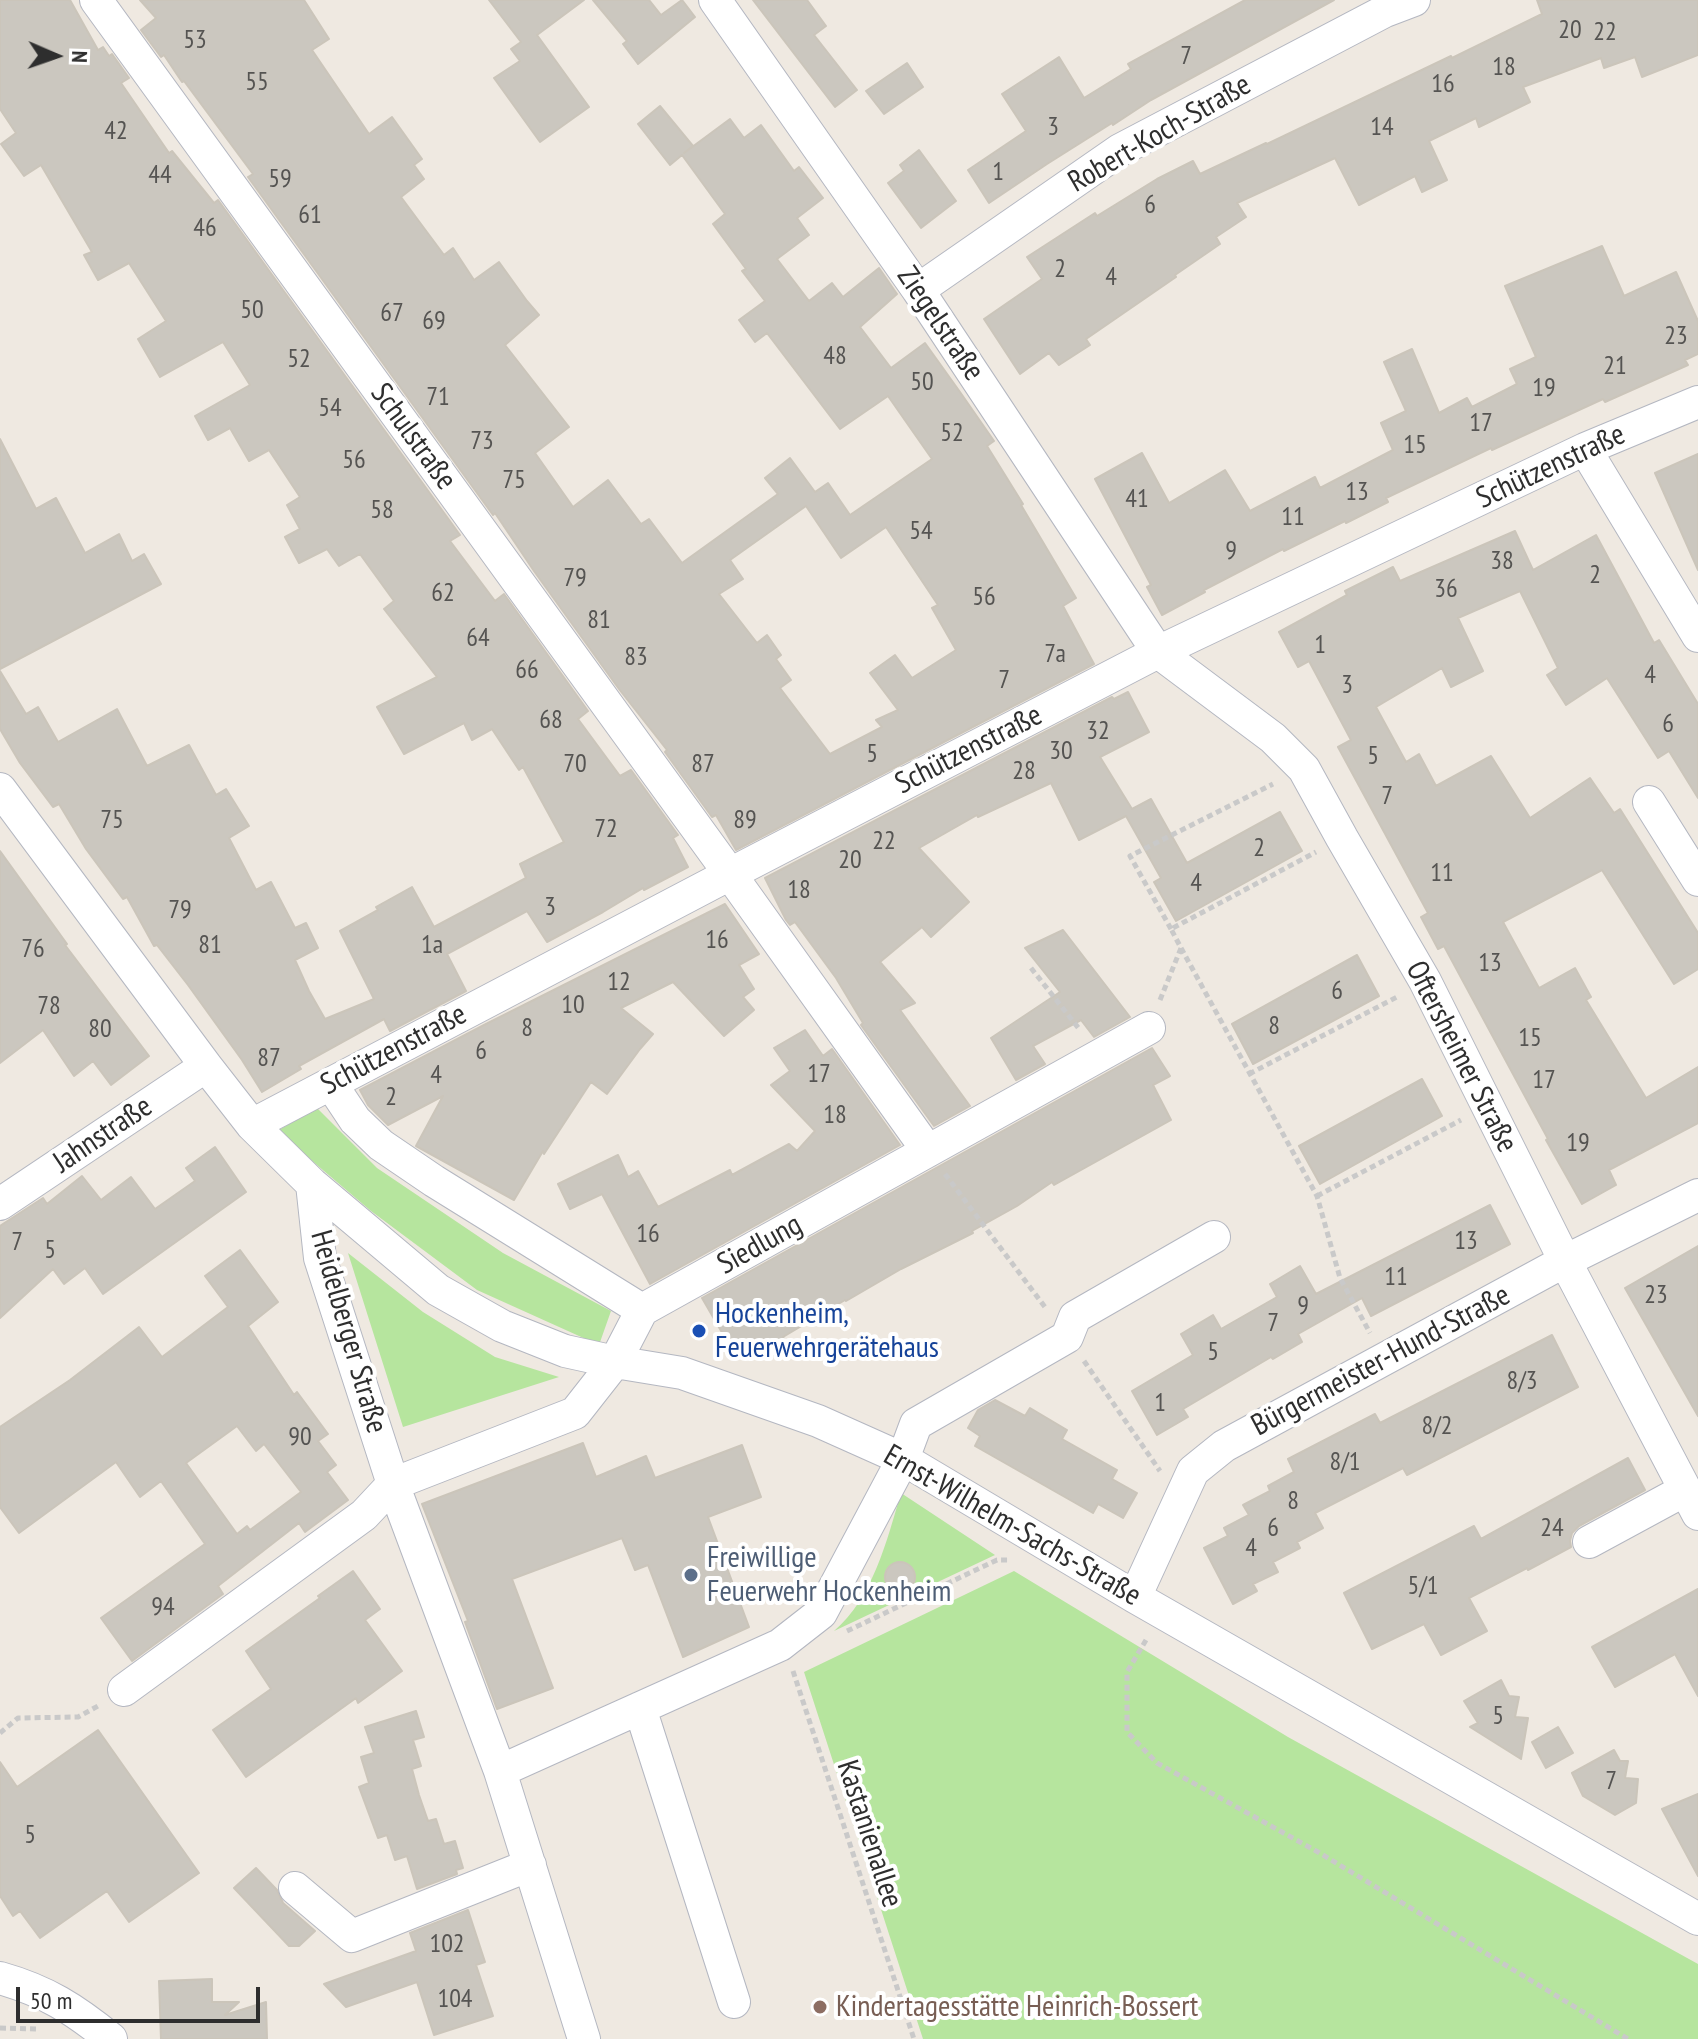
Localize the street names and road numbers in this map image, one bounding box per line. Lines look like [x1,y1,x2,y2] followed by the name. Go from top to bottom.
[1063,67,1257,201] street label: Robert-Koch-Straße
[889,260,991,388] street label: Ziegelstraße
[362,377,464,497] street label: Schulstraße
[1471,417,1631,517] street label: Schützenstraße
[890,698,1048,802] street label: Schützenstraße
[1397,955,1525,1159] street label: Oftersheimer Straße
[315,997,473,1103] street label: Schützenstraße
[47,1089,159,1181] street label: Jahnstraße
[712,1207,808,1283] street label: Siedlung
[302,1226,394,1438] street label: Heidelberger Straße
[1246,1278,1516,1444] street label: Bürgermeister-Hund-Straße
[877,1438,1147,1614] street label: Ernst-Wilhelm-Sachs-Straße
[828,1756,910,1912] street label: Kastanienallee

